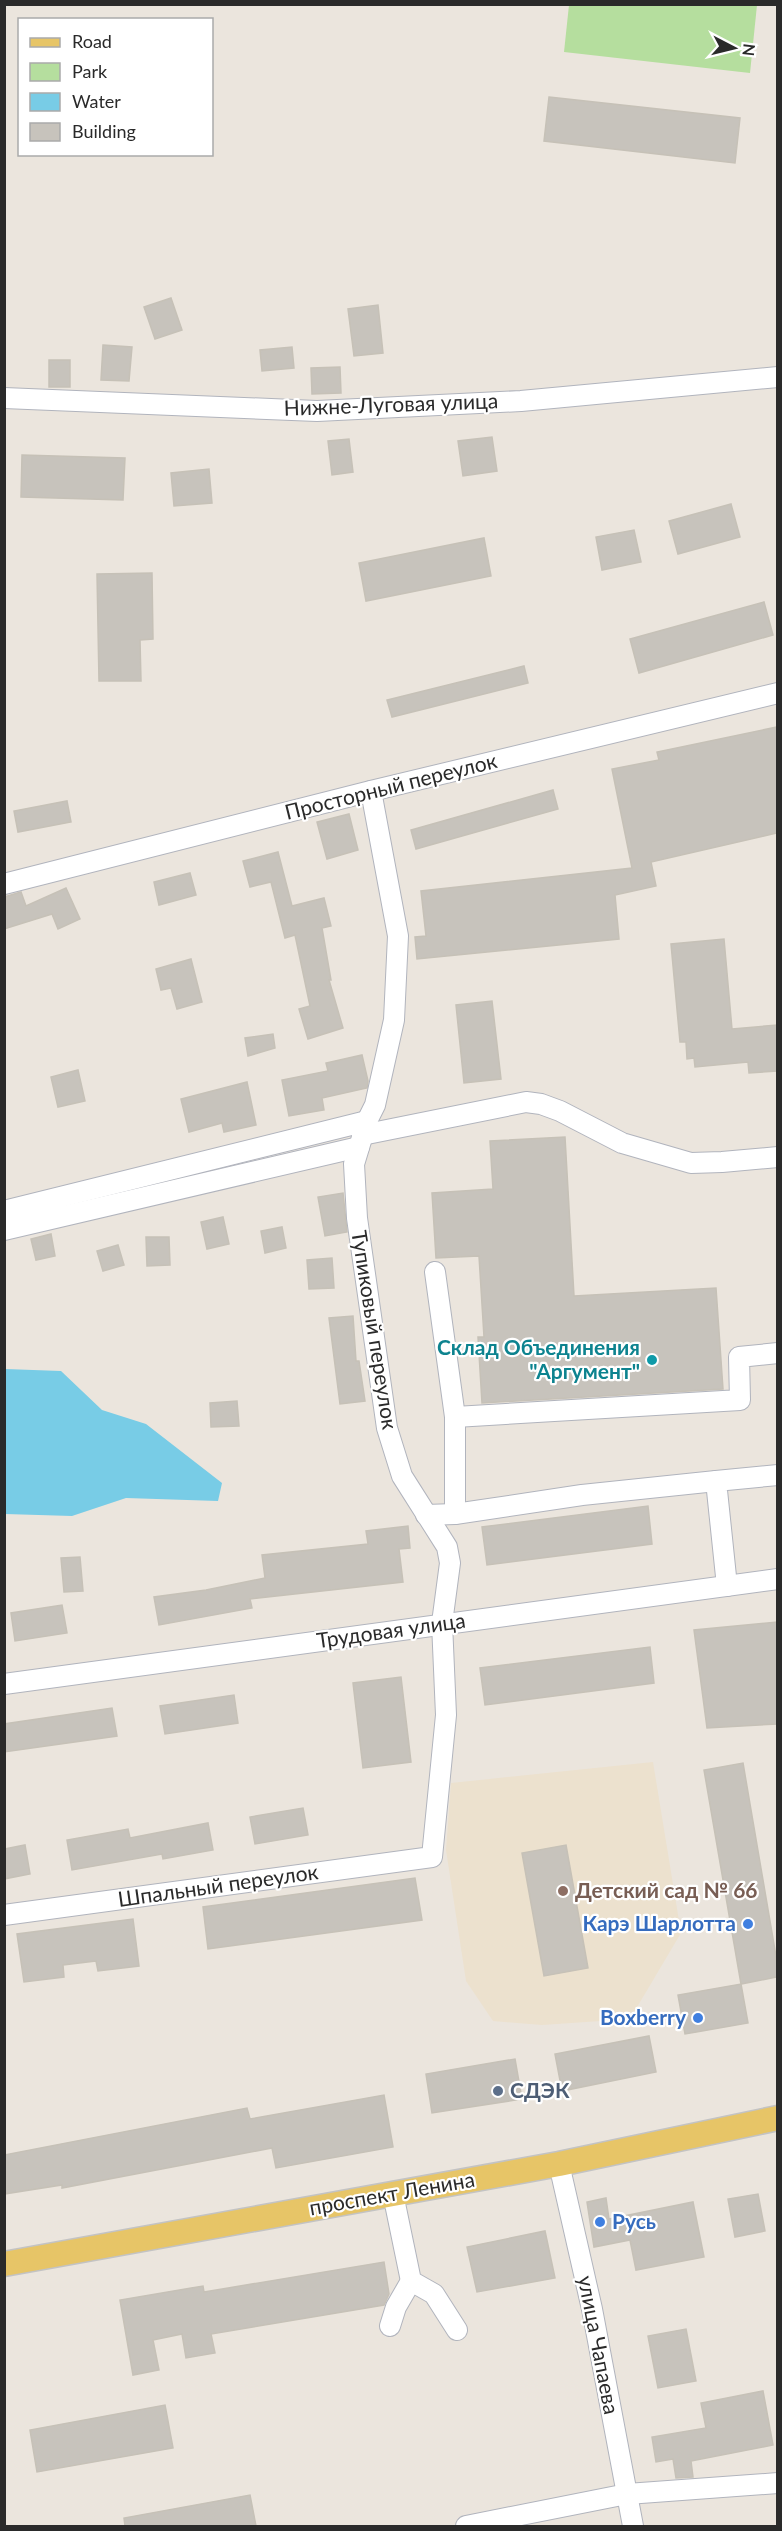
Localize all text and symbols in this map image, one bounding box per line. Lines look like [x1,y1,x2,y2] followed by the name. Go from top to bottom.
[18,18,213,156] legend
[704,18,764,78] north arrow
[72,30,112,52] text: Road
[739,43,760,57] text: N
[72,60,108,82] text: Park
[72,90,121,112] text: Water
[72,120,136,142] text: Building
[283,387,499,420] street label: Нижне-Луговая улица
[282,747,499,824] street label: Просторный переулок
[347,1228,404,1431] street label: Тупиковый переулок
[437,1334,640,1383] place label: Склад Объединения "Аргумент"
[645,1353,659,1367] marker: Склад Объединения "Аргумент"
[315,1607,467,1652] street label: Трудовая улица
[116,1858,320,1911] street label: Шпальный переулок
[575,1877,758,1902] place label: Детский сад № 66
[556,1884,570,1898] marker: Детский сад № 66
[583,1910,736,1935] place label: Карэ Шарлотта
[741,1917,755,1931] marker: Карэ Шарлотта
[600,2004,687,2029] place label: Boxberry
[691,2011,705,2025] marker: Boxberry
[510,2077,570,2102] place label: СДЭК
[491,2084,505,2098] marker: СДЭК
[307,2166,476,2219] street label: проспект Ленина
[612,2208,656,2233] place label: Русь
[593,2215,607,2229] marker: Русь
[574,2273,625,2416] street label: улица Чапаева

